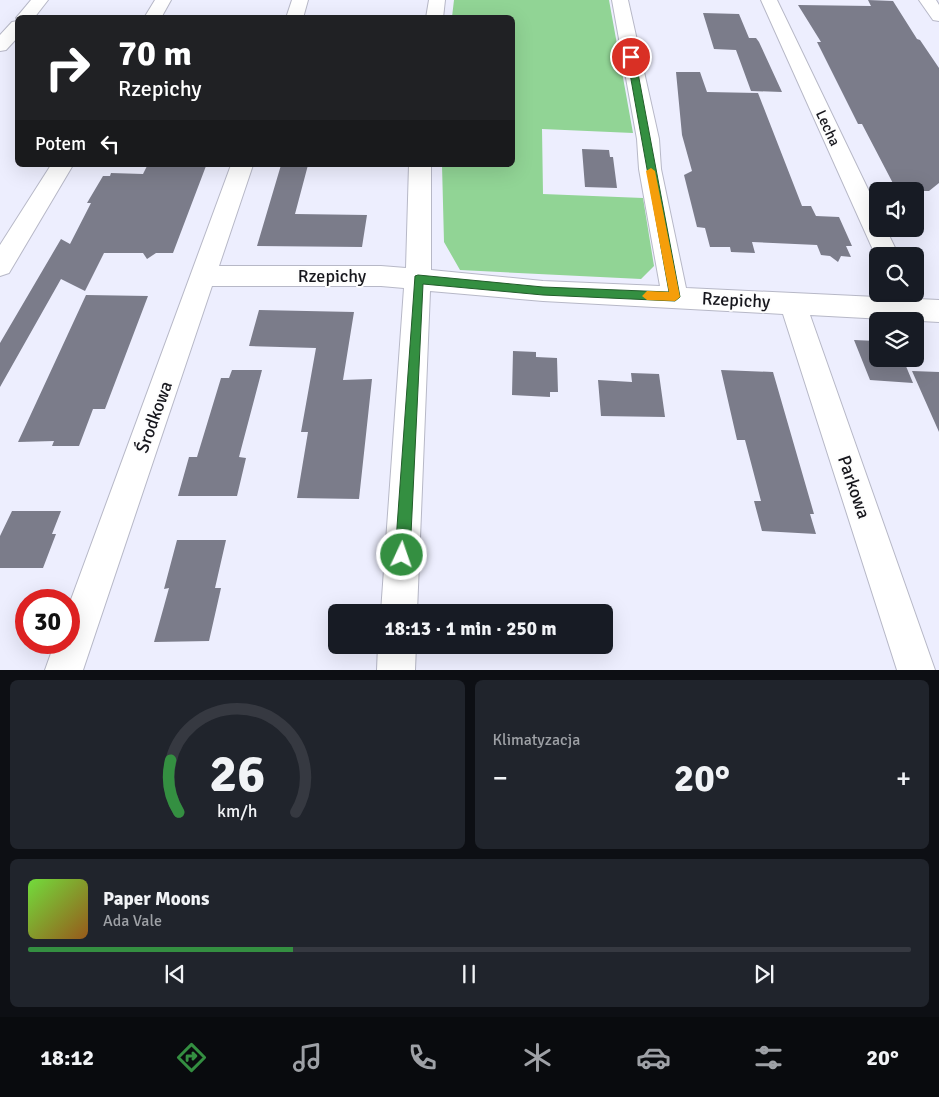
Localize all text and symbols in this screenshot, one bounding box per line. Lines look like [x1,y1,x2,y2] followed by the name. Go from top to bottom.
[118,32,192,75] text: 70 m
[35,35,100,100] icon: right
[610,36,652,78] pin
[617,43,645,71] icon: arrive
[118,75,202,102] text: Rzepichy
[812,107,844,149] street label: Lecha
[96,130,124,158] icon: left
[35,132,86,156] text: Potem
[869,182,924,367] map controls
[869,182,924,237] button: sound
[869,247,924,302] button: search
[298,265,367,287] street label: Rzepichy
[701,287,771,313] street label: Rzepichy
[869,312,924,367] button: layers
[131,378,177,456] street label: Środkowa
[833,453,875,521] street label: Parkowa
[375,528,427,580] position arrow
[15,589,80,654] speed limit sign: 30
[384,617,557,641] text: 18:13 · 1 min · 250 m
[493,730,580,750] text: Klimatyzacja
[209,742,265,806] text: 26
[674,755,730,802] text: 20°
[493,761,508,795] text: −
[896,761,911,795] text: +
[217,800,257,822] text: km/h
[103,887,209,911] text: Paper Moons
[103,911,162,931] text: Ada Vale
[161,960,189,988] icon: previous
[455,960,483,988] icon: pause
[750,960,778,988] icon: next
[174,1040,209,1075] icon: directions
[290,1040,325,1075] icon: music
[405,1040,440,1075] icon: phone
[520,1040,555,1075] icon: climate
[636,1040,671,1075] icon: car
[751,1040,786,1075] icon: filters
[40,1044,94,1071] text: 18:12
[866,1044,899,1071] text: 20°

